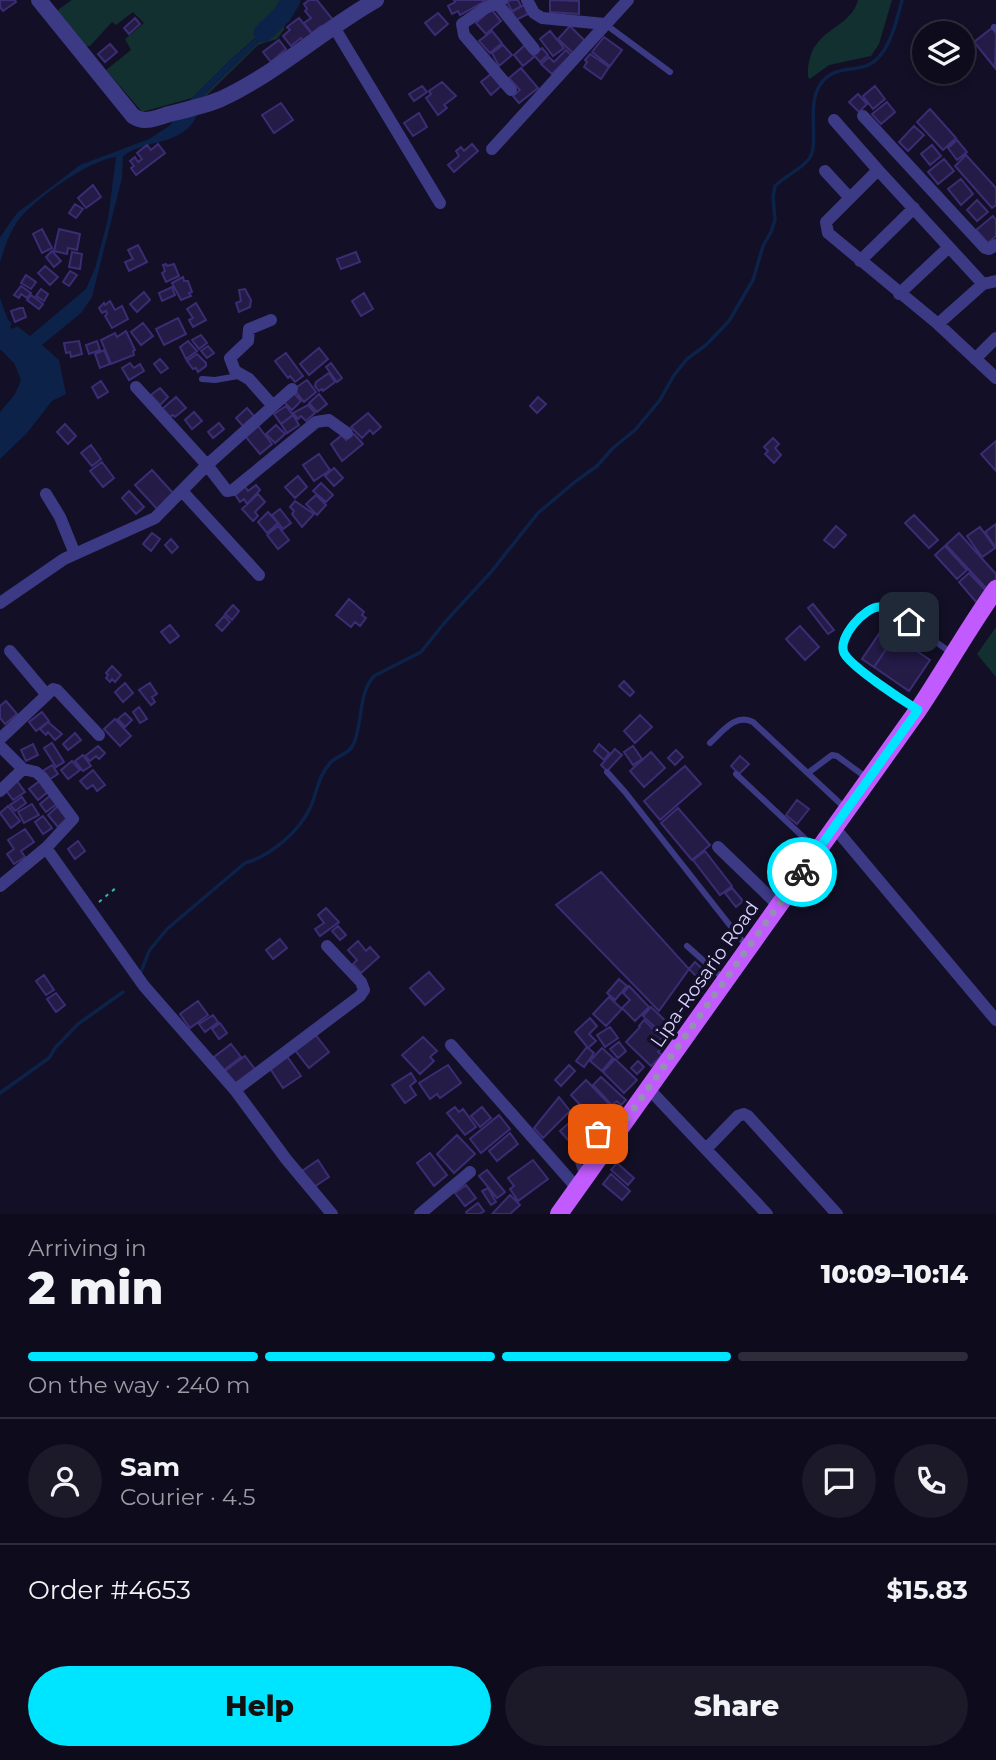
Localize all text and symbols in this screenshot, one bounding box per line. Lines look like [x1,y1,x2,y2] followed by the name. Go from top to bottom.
[912,21,975,84] map controls
[912,21,975,84] button: layers
[879,592,939,652] pin
[890,603,928,641] icon: home
[767,837,837,907] courier
[783,853,821,891] icon: bike
[645,897,763,1052] street label: Lipa-Rosario Road
[568,1104,628,1164] pin
[579,1115,617,1153] icon: bag
[28,1234,147,1262] text: Arriving in
[821,1258,968,1290] text: 10:09–10:14
[28,1259,163,1316] text: 2 min
[28,1371,250,1399] text: On the way · 240 m
[28,1444,102,1518] button: person
[802,1444,876,1518] button: chat
[894,1444,968,1518] button: phone
[120,1451,180,1483] text: Sam
[120,1483,255,1511] text: Courier · 4.5
[28,1574,191,1606] text: Order #4653
[886,1574,968,1606] text: $15.83
[28,1666,491,1746] button: Help
[505,1666,968,1746] button: Share

